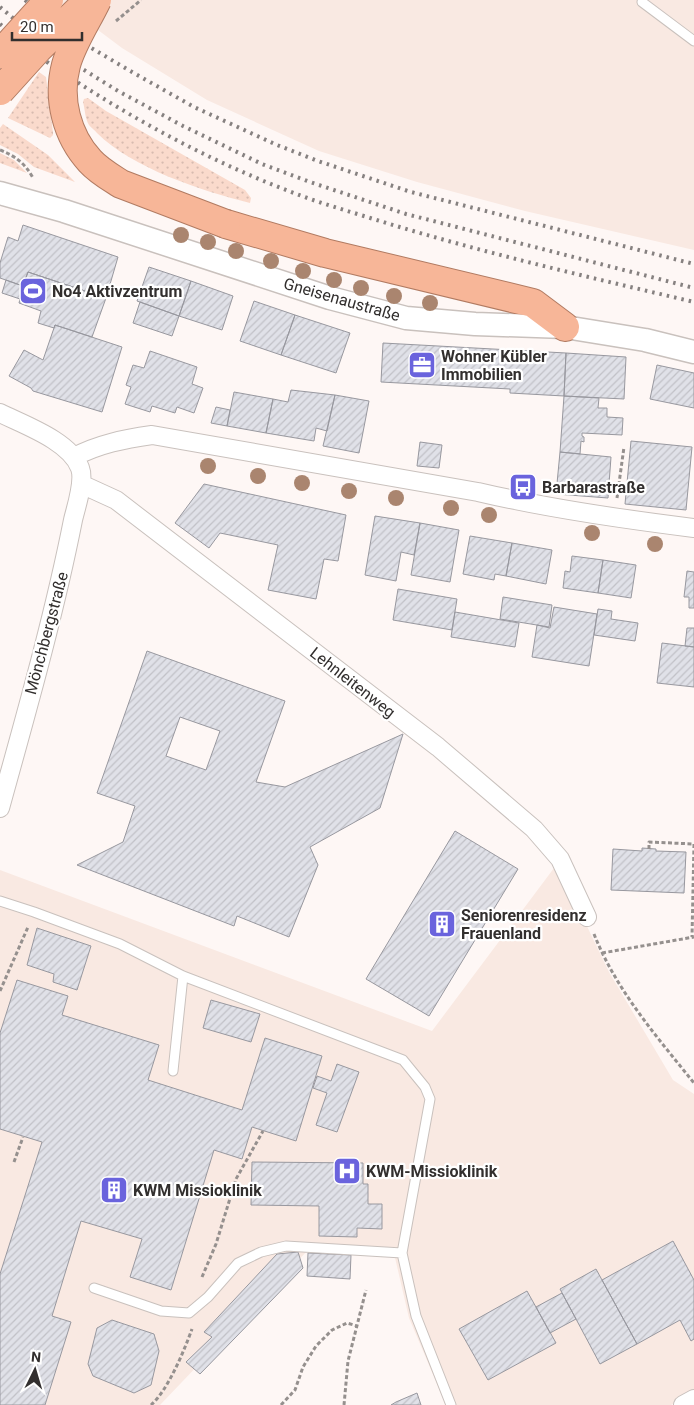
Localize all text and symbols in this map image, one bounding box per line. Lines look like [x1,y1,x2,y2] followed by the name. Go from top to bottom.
[12,10,82,42] scale bar
[20,18,54,36] text: 20 m
[281,274,402,325] street label: Gneisenaustraße
[18,276,48,306] sports icon: No4 Aktivzentrum
[52,282,182,301] place label: No4 Aktivzentrum
[441,347,547,384] place label: Wohner Kübler Immobilien
[407,350,437,380] office icon: Wohner Kübler Immobilien
[508,472,538,502] bus stop icon: Barbarastraße
[542,478,645,497] place label: Barbarastraße
[21,570,72,697] street label: Mönchbergstraße
[306,643,399,722] street label: Lehnleitenweg
[461,906,587,943] place label: Seniorenresidenz Frauenland
[427,909,457,939] building icon: Seniorenresidenz Frauenland
[332,1156,362,1186] hospital icon: KWM-Missioklinik
[366,1162,498,1181] place label: KWM-Missioklinik
[99,1175,129,1205] building icon: KWM Missioklinik
[133,1181,262,1200] place label: KWM Missioklinik
[10,1345,60,1395] north arrow
[31,1349,42,1365] text: N

